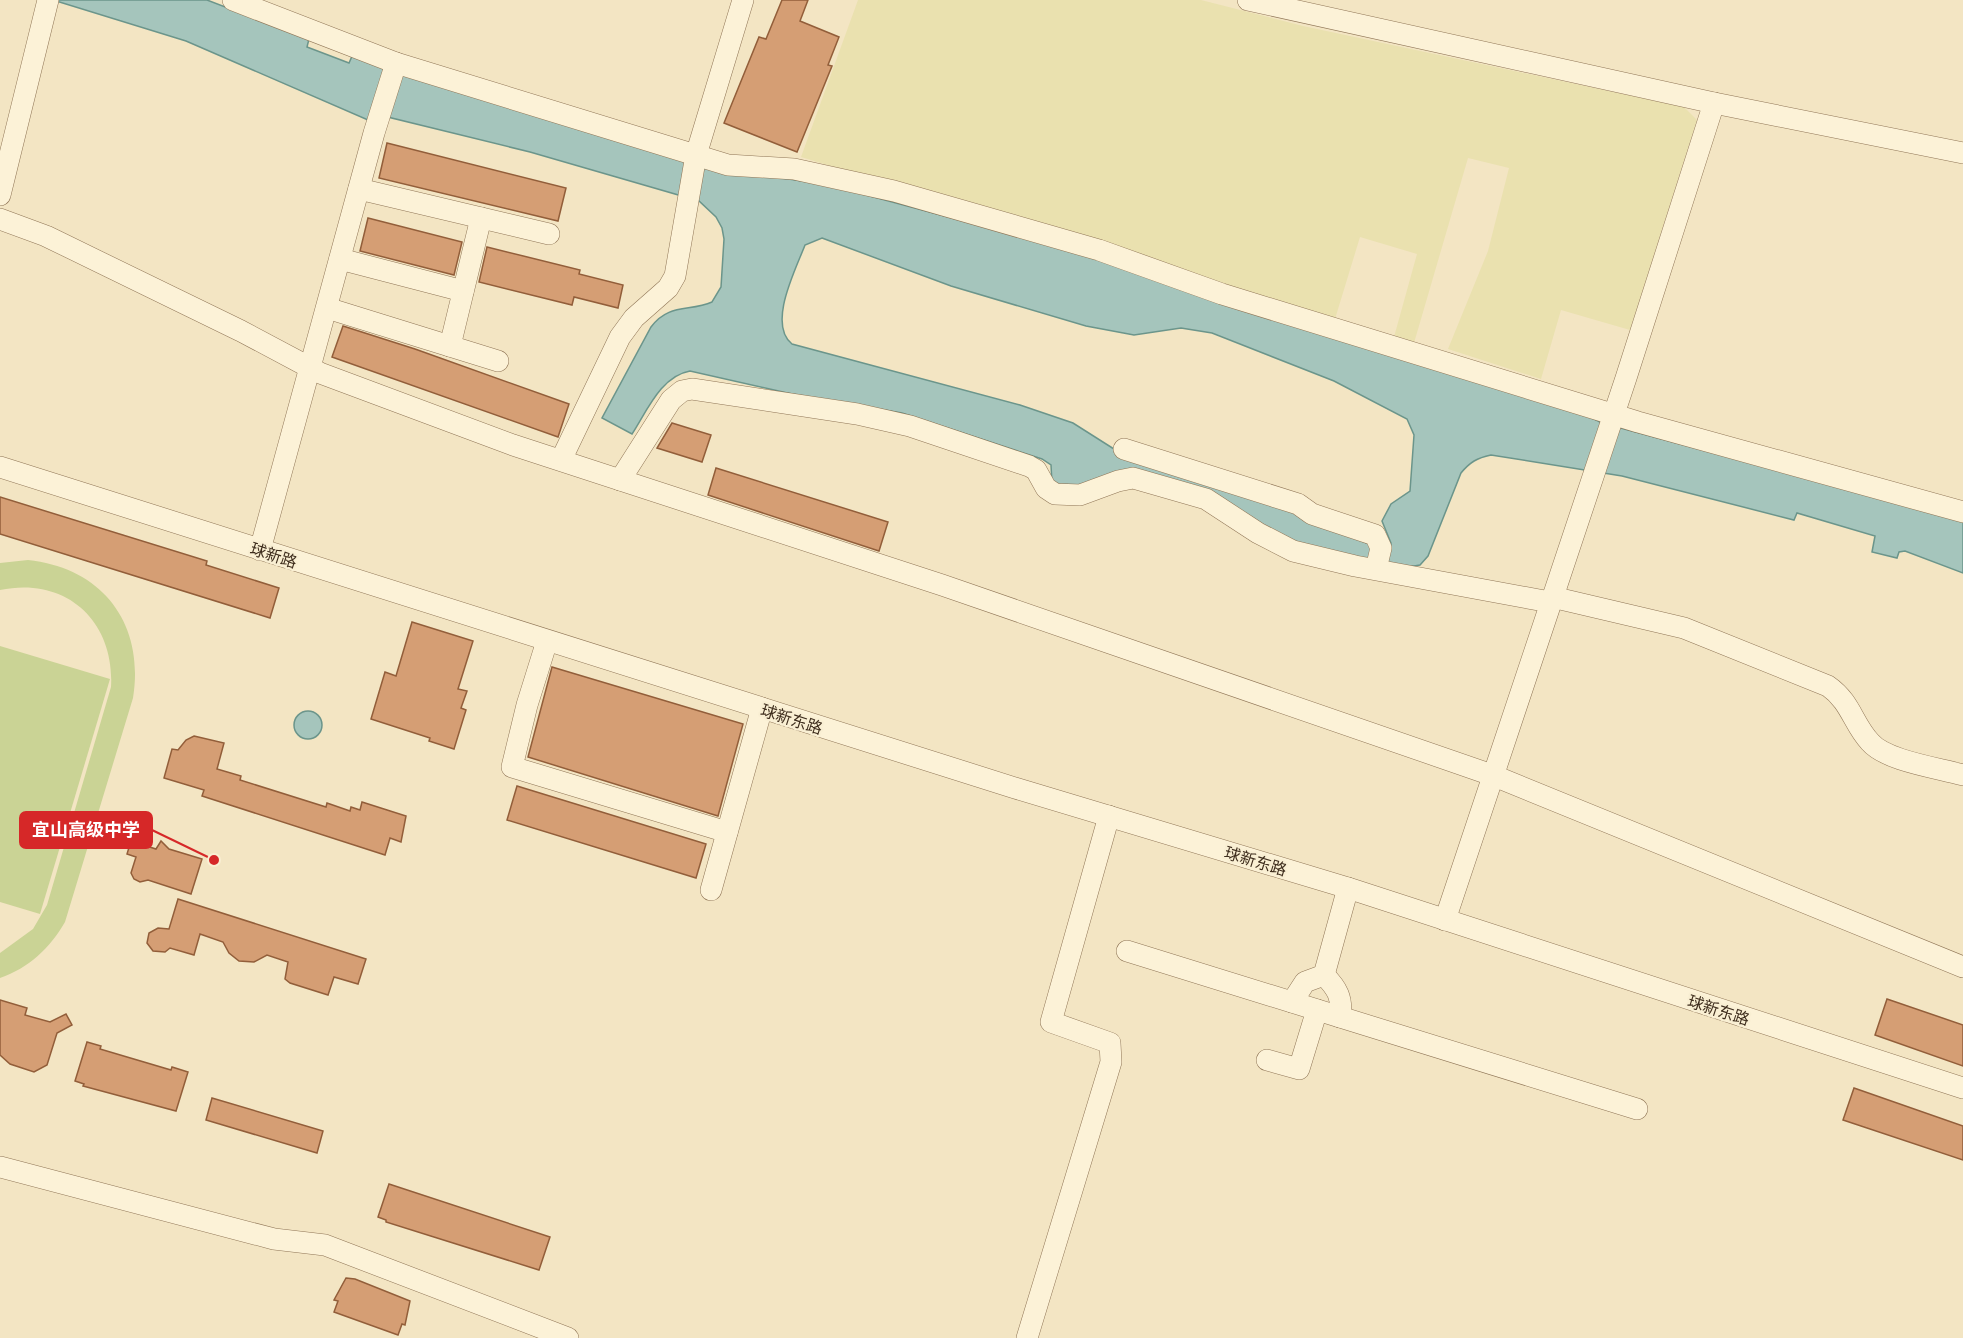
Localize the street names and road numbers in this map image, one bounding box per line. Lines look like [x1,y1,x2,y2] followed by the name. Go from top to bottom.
[247,535,301,573] street label: 球新路
[758,697,826,739] street label: 球新东路
[1222,839,1290,881] street label: 球新东路
[1685,988,1753,1030] street label: 球新东路

